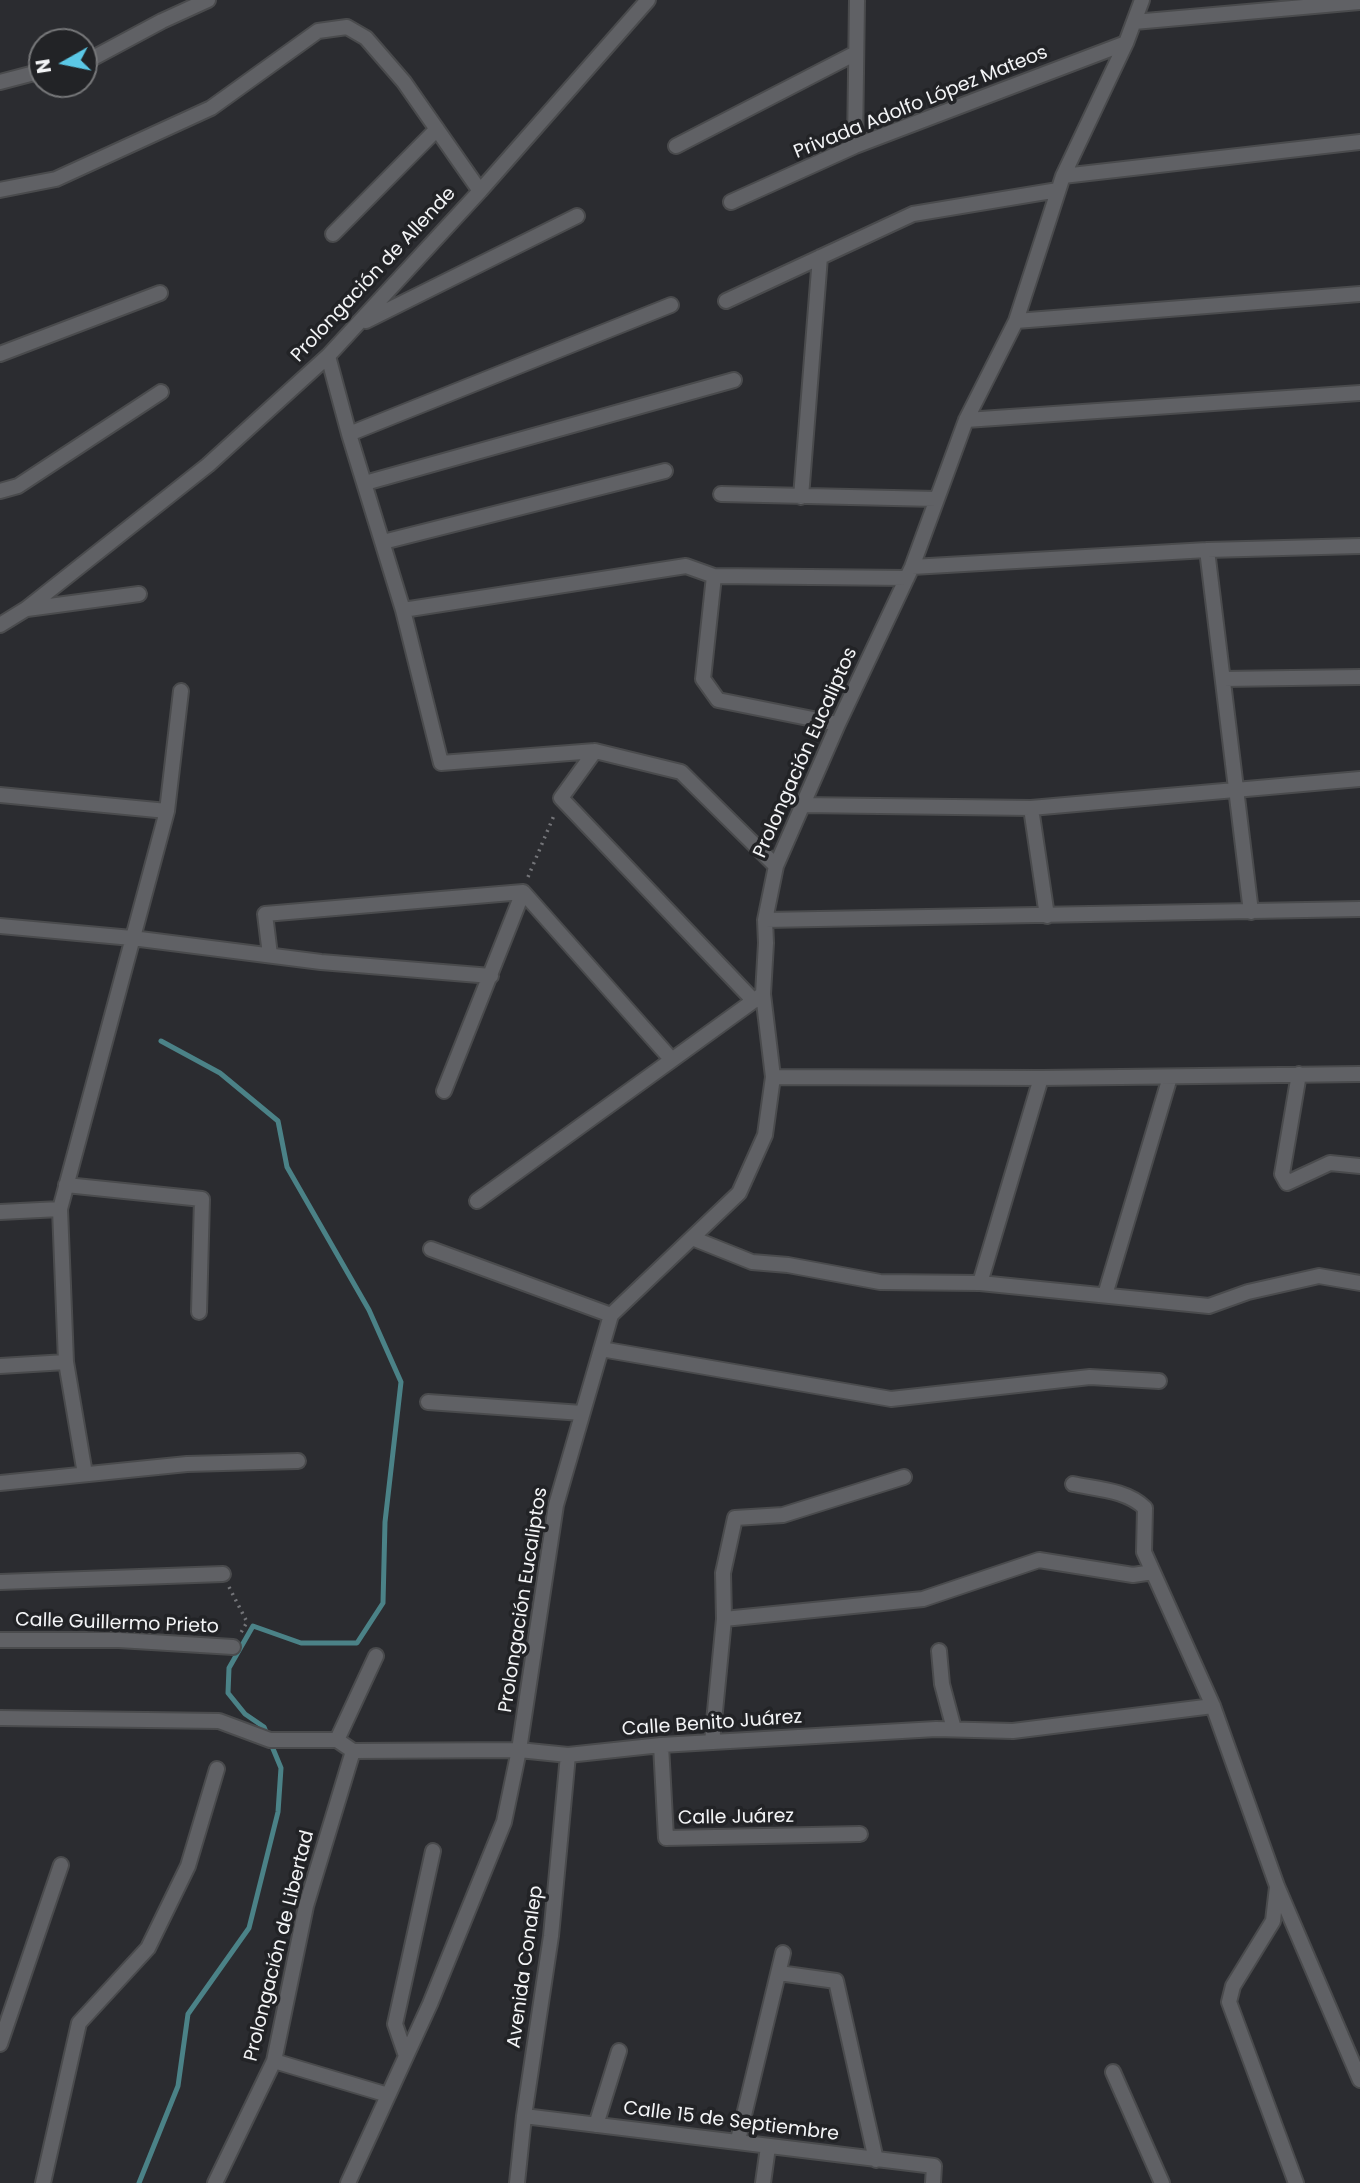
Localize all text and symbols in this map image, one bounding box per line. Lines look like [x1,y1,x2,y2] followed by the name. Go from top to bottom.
[28,28,98,98] north arrow
[791,42,1051,164] street label: Privada Adolfo López Mateos
[29,57,58,75] text: N
[287,183,461,367] street label: Prolongación de Allende
[749,644,863,862] street label: Prolongación Eucaliptos
[495,1486,553,1714] street label: Prolongación Eucaliptos
[15,1609,219,1639] street label: Calle Guillermo Prieto
[621,1706,803,1742] street label: Calle Benito Juárez
[678,1806,794,1830] street label: Calle Juárez
[240,1828,320,2064] street label: Prolongación de Libertad
[503,1884,549,2050] street label: Avenida Conalep
[622,2097,840,2147] street label: Calle 15 de Septiembre

